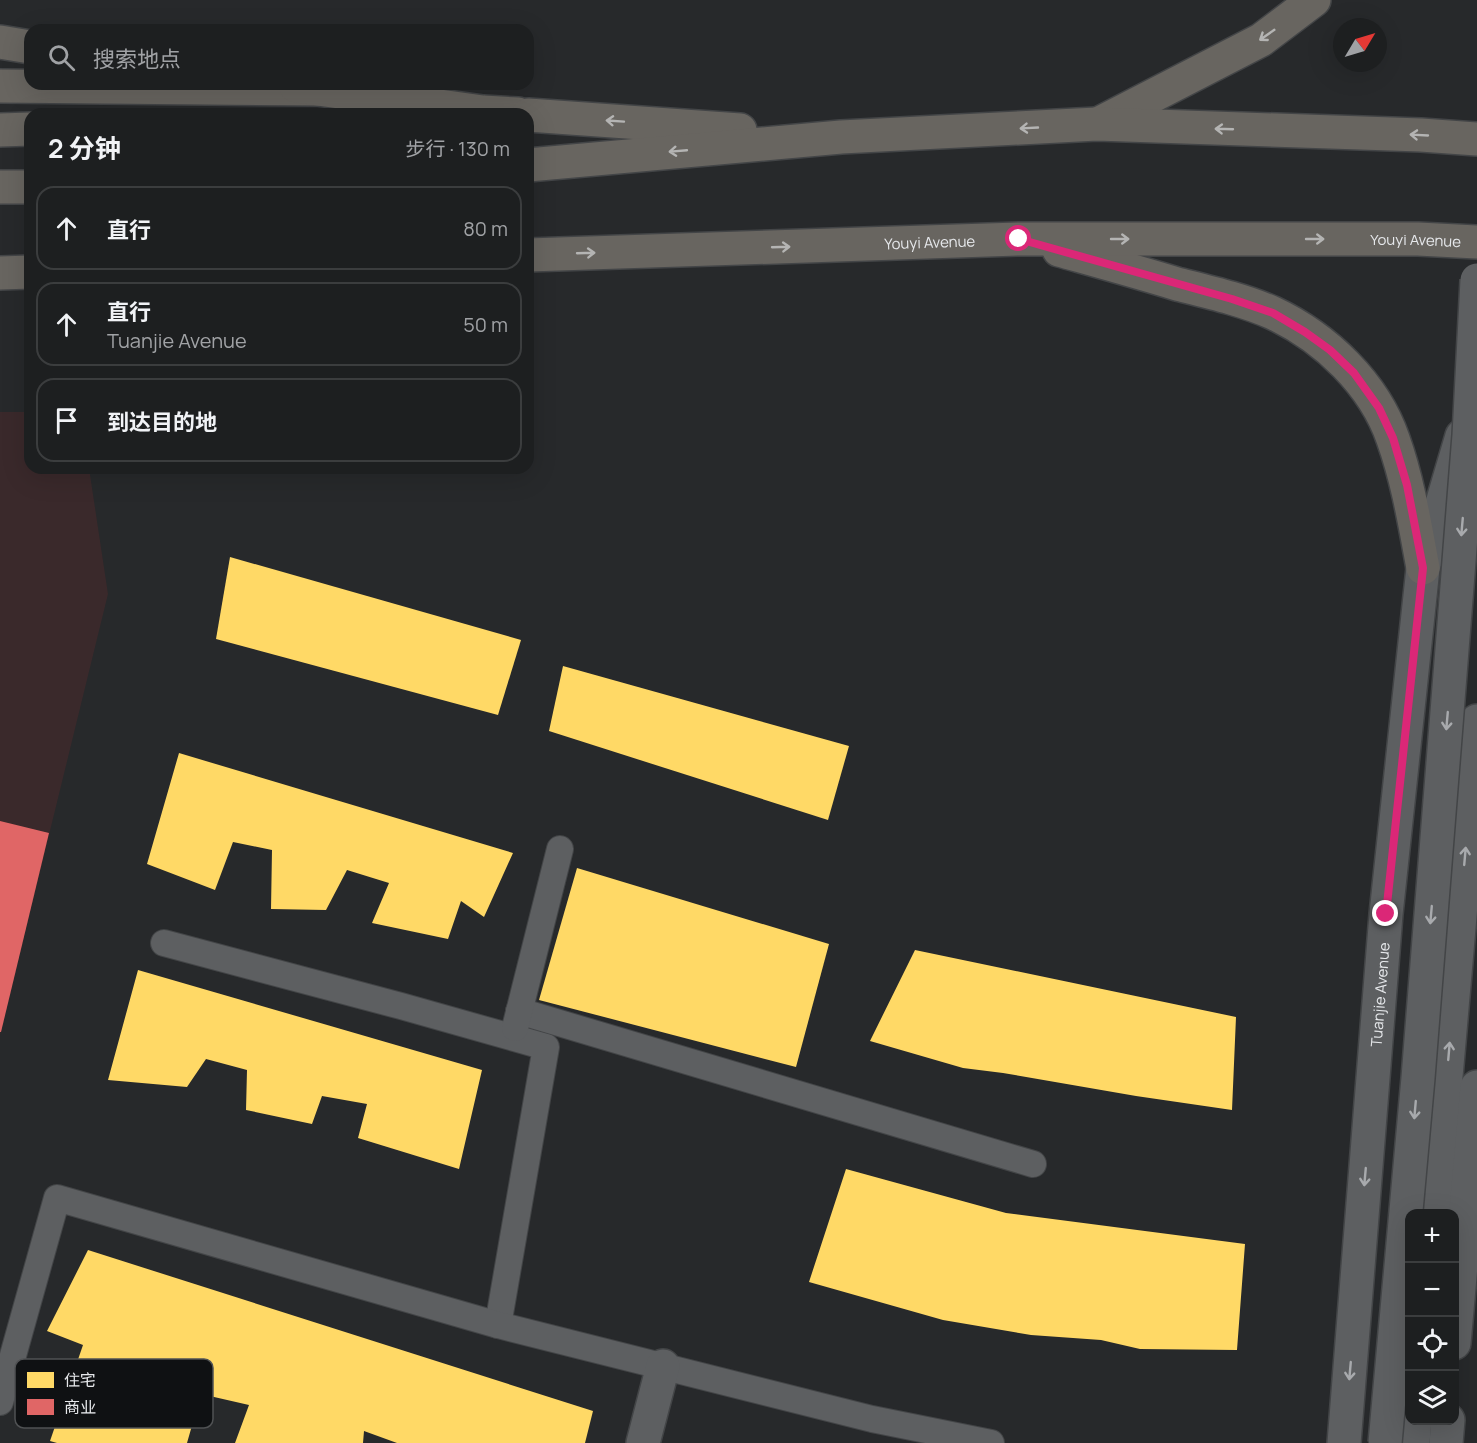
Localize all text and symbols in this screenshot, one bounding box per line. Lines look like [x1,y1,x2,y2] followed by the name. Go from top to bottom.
[1333,18,1387,72] north arrow
[24,24,534,90] search box
[1260,29,1276,41] one-way arrow
[45,41,78,74] icon: search
[93,44,181,74] text: 搜索地点
[606,115,626,126] one-way arrow
[1019,122,1039,133] one-way arrow
[1214,123,1234,134] one-way arrow
[48,130,121,166] text: 2 分钟
[1409,130,1429,141] one-way arrow
[405,135,510,162] text: 步行 · 130 m
[669,146,689,157] one-way arrow
[50,212,83,245] icon: ahead
[107,215,151,245] text: 直行
[463,215,508,242] text: 80 m
[1005,225,1031,251] route start
[1370,229,1462,252] street label: Youyi Avenue
[884,230,976,254] street label: Youyi Avenue
[1109,233,1129,245] one-way arrow
[1304,233,1324,245] one-way arrow
[771,241,791,252] one-way arrow
[576,248,596,259] one-way arrow
[107,297,151,327] text: 直行
[50,308,83,341] icon: ahead
[463,311,508,338] text: 50 m
[107,327,247,354] text: Tuanjie Avenue
[50,404,83,437] icon: arrive
[107,407,217,437] text: 到达目的地
[1456,516,1467,536] one-way arrow
[1441,711,1452,731] one-way arrow
[1460,847,1471,867] one-way arrow
[1372,900,1398,926] route end
[1425,905,1436,925] one-way arrow
[1365,941,1394,1048] street label: Tuanjie Avenue
[1444,1041,1455,1061] one-way arrow
[1409,1099,1420,1119] one-way arrow
[1359,1167,1370,1186] one-way arrow
[1405,1209,1459,1425] map controls
[1405,1209,1459,1263] button: +
[1405,1263,1459,1317] button: −
[1405,1317,1459,1371] button: locate
[15,1359,213,1428] legend
[1344,1361,1355,1381] one-way arrow
[64,1369,96,1391] text: 住宅
[1405,1371,1459,1425] button: layers
[64,1396,96,1418] text: 商业

